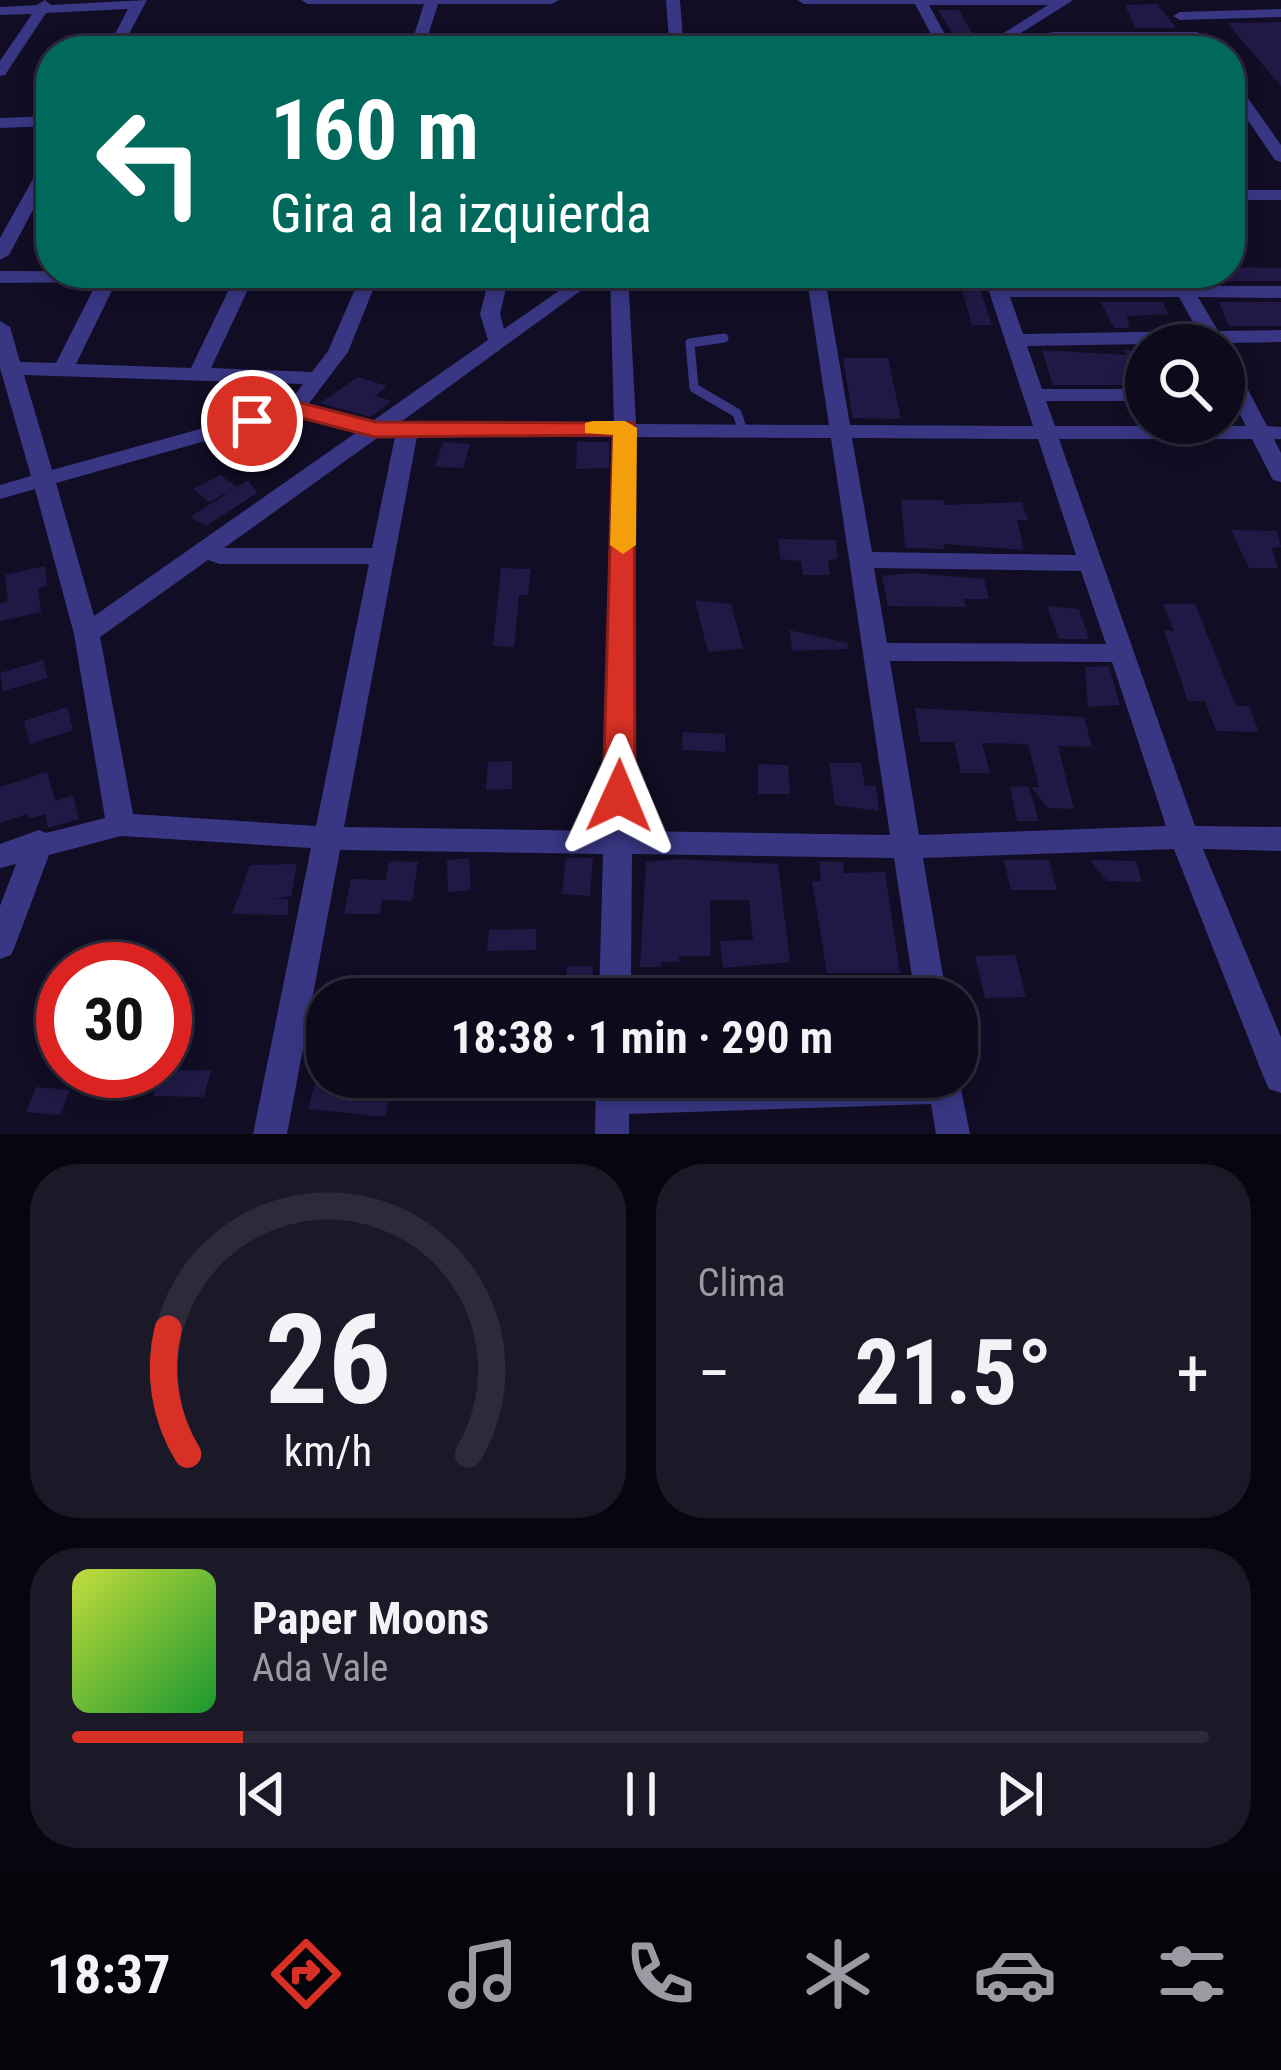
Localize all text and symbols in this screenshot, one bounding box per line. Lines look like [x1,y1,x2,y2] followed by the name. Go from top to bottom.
[270,81,479,180] text: 160 m
[72,84,228,240] icon: left
[270,182,652,245] text: Gira a la izquierda
[1125,324,1245,444] map controls
[1125,324,1245,444] button: search
[201,370,303,472] pin
[219,388,285,454] icon: arrive
[556,733,682,859] position arrow
[36,942,192,1098] speed limit sign: 30
[451,1011,833,1064] text: 18:38 · 1 min · 290 m
[698,1260,786,1306] text: Clima
[265,1287,391,1433] text: 26
[855,1321,1052,1426] text: 21.5°
[698,1335,731,1412] text: −
[1176,1335,1209,1412] text: +
[284,1426,372,1476] text: km/h
[252,1592,489,1645] text: Paper Moons
[252,1645,388,1691] text: Ada Vale
[229,1761,295,1827] icon: previous
[608,1761,674,1827] icon: pause
[987,1761,1053,1827] icon: next
[264,1932,348,2016] icon: directions
[441,1932,525,2016] icon: music
[618,1932,702,2016] icon: phone
[796,1932,880,2016] icon: climate
[973,1932,1057,2016] icon: car
[1150,1932,1234,2016] icon: filters
[47,1943,171,2006] text: 18:37

